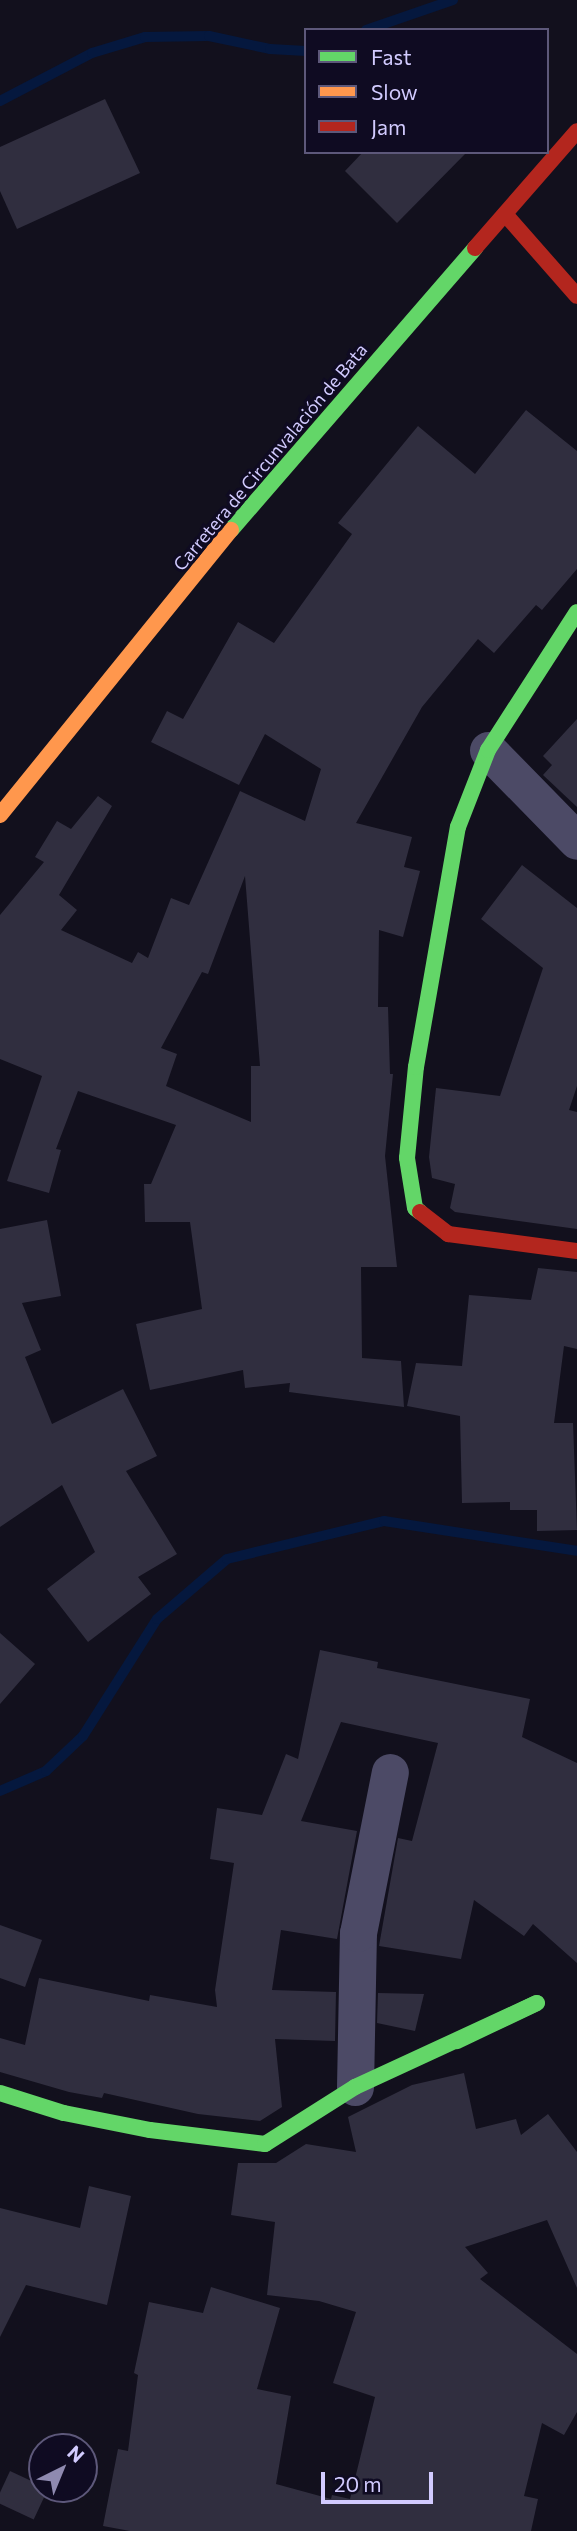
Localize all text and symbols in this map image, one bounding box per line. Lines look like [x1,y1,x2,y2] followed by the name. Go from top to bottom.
[304,28,549,154] legend
[371,44,412,69] text: Fast
[371,79,418,104] text: Slow
[371,114,406,139] text: Jam
[169,339,371,575] street label: Carretera de Circunvalación de Bata
[28,2433,98,2503] north arrow
[63,2440,89,2467] text: N
[325,2458,437,2502] scale bar
[334,2471,382,2496] text: 20 m

